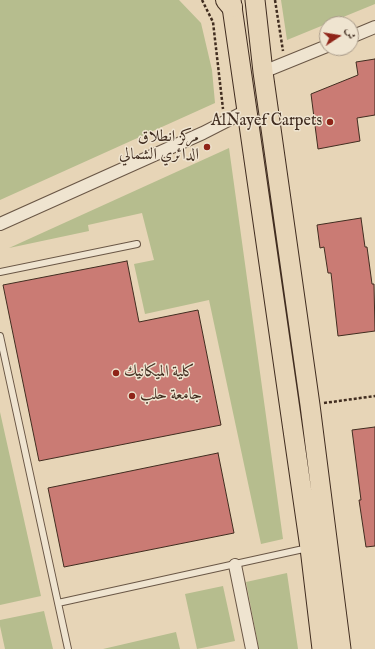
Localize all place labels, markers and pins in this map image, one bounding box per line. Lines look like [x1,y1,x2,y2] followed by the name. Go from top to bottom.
[211,112,322,132] place label: AlNayef Carpets
[325,117,335,127] marker: AlNayef Carpets
[119,128,199,166] place label: مركز انطلاق الدائري الشمالي
[202,142,212,152] marker: مركز انطلاق الدائري الشمالي
[124,363,195,383] place label: كلية الميكانيك
[111,368,121,378] marker: كلية الميكانيك
[140,386,202,406] place label: جامعة حلب
[127,391,137,401] marker: جامعة حلب

